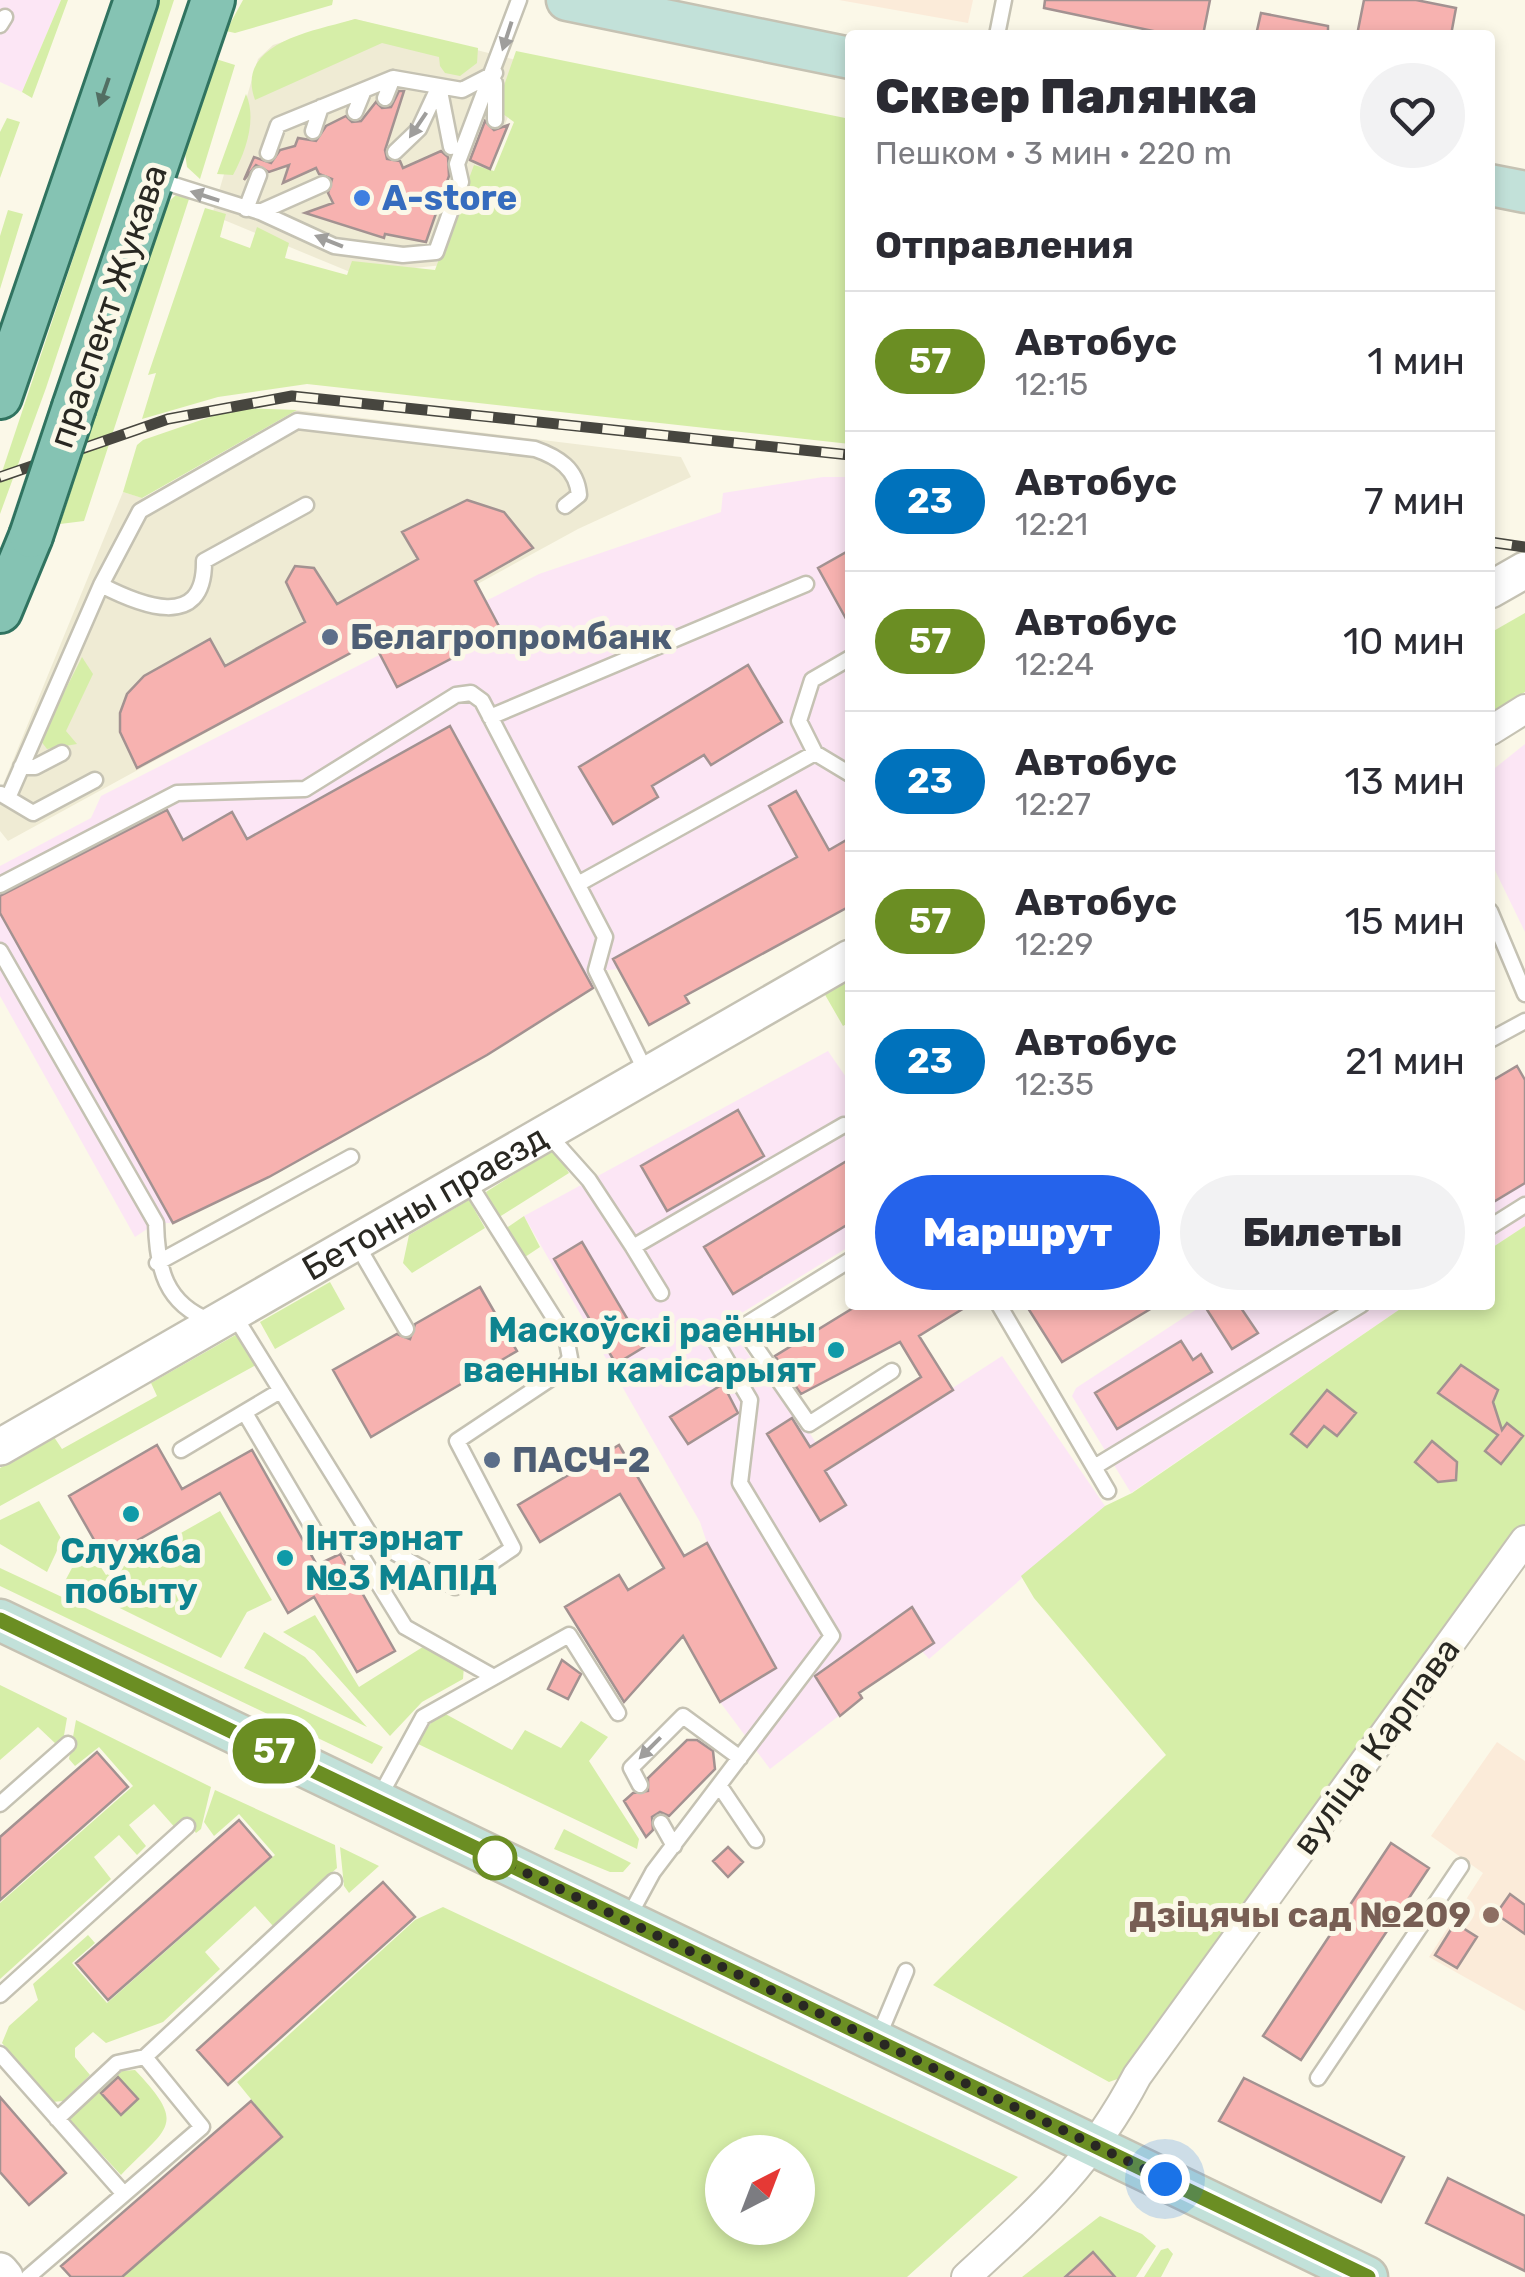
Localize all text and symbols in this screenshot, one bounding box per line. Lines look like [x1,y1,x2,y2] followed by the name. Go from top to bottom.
[499,22,514,52] one-way arrow
[1360,63,1465,168] button: heart
[875,68,1257,125] text: Сквер Палянка
[96,78,111,108] one-way arrow
[409,112,428,138] one-way arrow
[875,134,1232,172] text: Пешком · 3 мин · 220 m
[40,159,176,453] street label: праспект Жукава
[382,177,517,219] place label: А-store
[351,187,373,209] marker: А-store
[189,188,220,203] one-way arrow
[875,222,1134,268] text: Отправления
[314,232,344,248] one-way arrow
[1015,319,1177,365] text: Автобус
[1367,338,1465,384] text: 1 мин
[909,340,951,382] text: 57
[1015,365,1088,403] text: 12:15
[1015,459,1177,505] text: Автобус
[1364,478,1465,524] text: 7 мин
[907,480,953,522] text: 23
[1015,505,1088,543] text: 12:21
[1015,599,1177,645] text: Автобус
[350,616,672,658] place label: Белагропромбанк
[1343,618,1465,664] text: 10 мин
[909,620,951,662] text: 57
[319,626,341,648] marker: Белагропромбанк
[1015,645,1094,683] text: 12:24
[1015,739,1177,785] text: Автобус
[1344,758,1465,804] text: 13 мин
[907,760,953,802] text: 23
[1015,785,1091,823] text: 12:27
[1015,879,1177,925] text: Автобус
[1345,898,1465,944] text: 15 мин
[909,900,951,942] text: 57
[1015,925,1093,963] text: 12:29
[1015,1019,1177,1065] text: Автобус
[1345,1038,1465,1084] text: 21 мин
[907,1040,953,1082] text: 23
[1015,1065,1094,1103] text: 12:35
[295,1116,555,1290] street label: Бетонны праезд
[875,1175,1160,1290] button: Маршрут
[1180,1175,1465,1290] button: Билеты
[463,1309,816,1391] place label: Маскоўскі раённы ваенны камісарыят
[825,1339,847,1361] marker: Маскоўскі раённы ваенны камісарыят
[512,1439,651,1481] place label: ПАСЧ-2
[481,1449,503,1471] marker: ПАСЧ-2
[120,1503,142,1525] marker: Служба побыту
[305,1517,497,1599] place label: Інтэрнат №3 МАПІД
[60,1530,202,1612] place label: Служба побыту
[274,1547,296,1569] marker: Інтэрнат №3 МАПІД
[1283,1629,1469,1863] street label: вуліца Карпава
[229,1718,319,1784] line badge: 57
[253,1730,295,1772] text: 57
[639,1736,663,1760] one-way arrow
[474,1837,516,1879] unlabelled marker
[1129,1894,1471,1936] place label: Дзіцячы сад №209
[1480,1904,1502,1926] marker: Дзіцячы сад №209
[705,2135,815,2245] north arrow
[705,2135,815,2245] map controls
[1140,2154,1190,2204] your location

